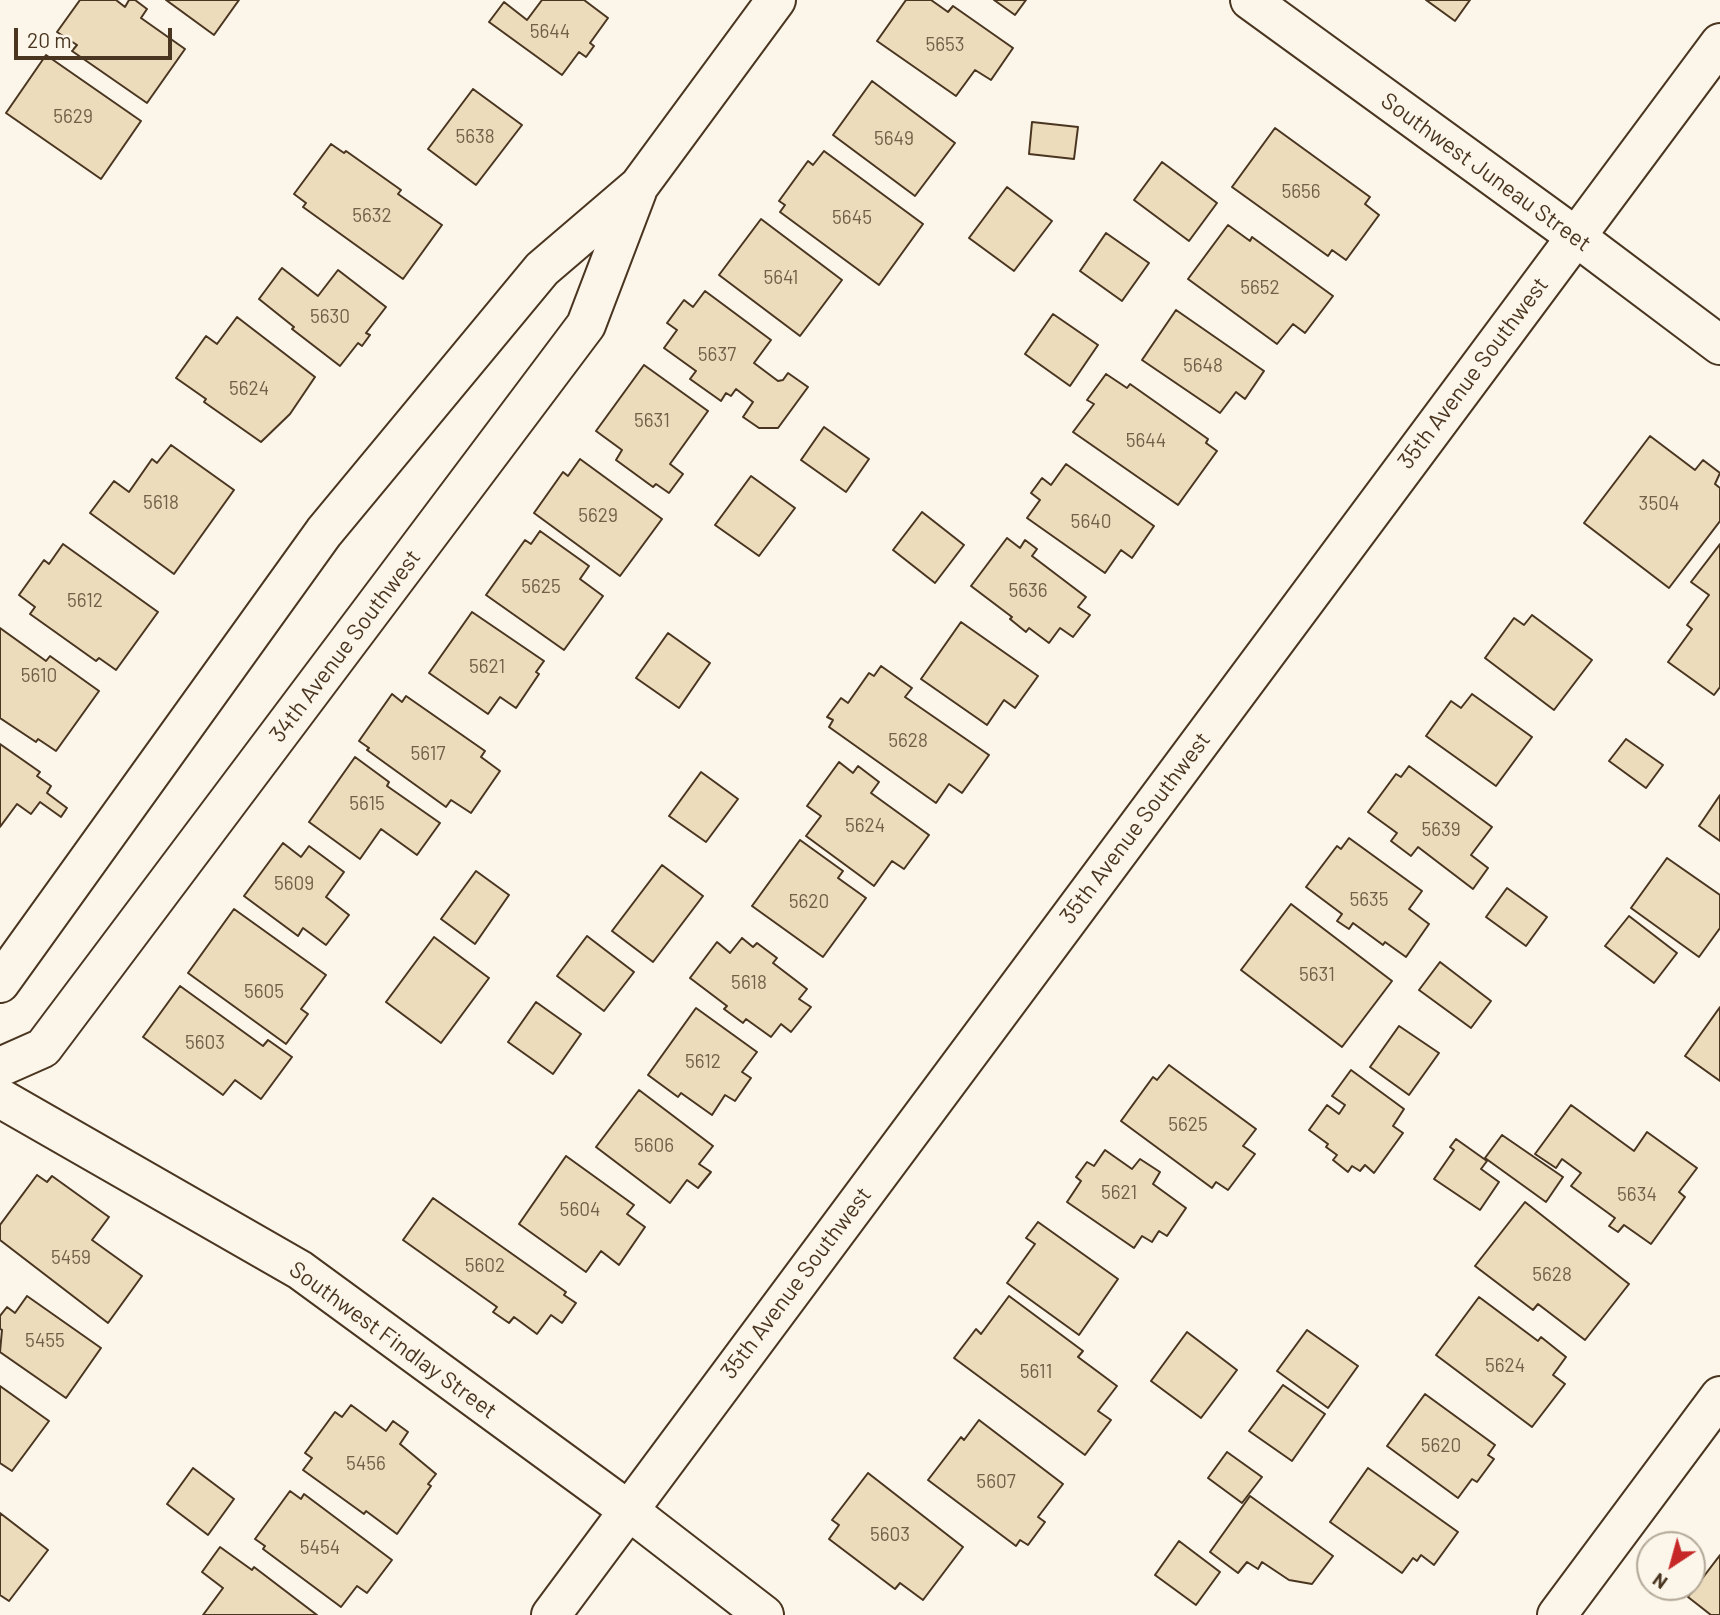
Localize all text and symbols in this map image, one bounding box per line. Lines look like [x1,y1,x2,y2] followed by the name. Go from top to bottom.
[18,14,175,58] scale bar
[530,21,570,43] house number: 5644
[27,27,72,52] text: 20 m
[925,34,965,56] house number: 5653
[1376,87,1596,257] street label: Southwest Juneau Street
[53,106,93,128] house number: 5629
[455,126,495,148] house number: 5638
[874,128,914,150] house number: 5649
[1281,181,1321,203] house number: 5656
[352,205,392,227] house number: 5632
[832,207,872,229] house number: 5645
[764,267,798,289] house number: 5641
[1392,272,1554,474] street label: 35th Avenue Southwest
[1240,277,1280,299] house number: 5652
[310,306,350,328] house number: 5630
[698,344,736,366] house number: 5637
[1183,355,1223,377] house number: 5648
[229,378,269,400] house number: 5624
[634,410,670,432] house number: 5631
[1126,430,1166,452] house number: 5644
[143,492,179,514] house number: 5618
[1639,493,1679,515] house number: 3504
[578,505,618,527] house number: 5629
[1071,511,1111,533] house number: 5640
[264,544,426,748] street label: 34th Avenue Southwest
[521,576,561,598] house number: 5625
[1008,580,1048,602] house number: 5636
[67,590,103,612] house number: 5612
[469,656,505,678] house number: 5621
[21,665,57,687] house number: 5610
[1054,727,1216,929] street label: 35th Avenue Southwest
[888,730,928,752] house number: 5628
[411,743,445,765] house number: 5617
[349,793,385,815] house number: 5615
[845,815,885,837] house number: 5624
[1421,819,1461,841] house number: 5639
[274,873,314,895] house number: 5609
[1349,889,1389,911] house number: 5635
[789,891,829,913] house number: 5620
[1299,964,1335,986] house number: 5631
[731,972,767,994] house number: 5618
[244,981,284,1003] house number: 5605
[185,1032,225,1054] house number: 5603
[685,1051,721,1073] house number: 5612
[1168,1114,1208,1136] house number: 5625
[634,1135,674,1157] house number: 5606
[715,1182,877,1384] street label: 35th Avenue Southwest
[1101,1182,1137,1204] house number: 5621
[1617,1184,1657,1206] house number: 5634
[560,1199,600,1221] house number: 5604
[51,1247,91,1269] house number: 5459
[284,1255,502,1425] street label: Southwest Findlay Street
[465,1255,505,1277] house number: 5602
[1532,1264,1572,1286] house number: 5628
[25,1330,65,1352] house number: 5455
[1485,1355,1525,1377] house number: 5624
[1020,1361,1052,1383] house number: 5611
[1421,1435,1461,1457] house number: 5620
[346,1453,386,1475] house number: 5456
[976,1471,1016,1493] house number: 5607
[870,1524,910,1546] house number: 5603
[1636,1531,1706,1601] north arrow
[300,1537,340,1559] house number: 5454
[1648,1569,1671,1595] text: N

